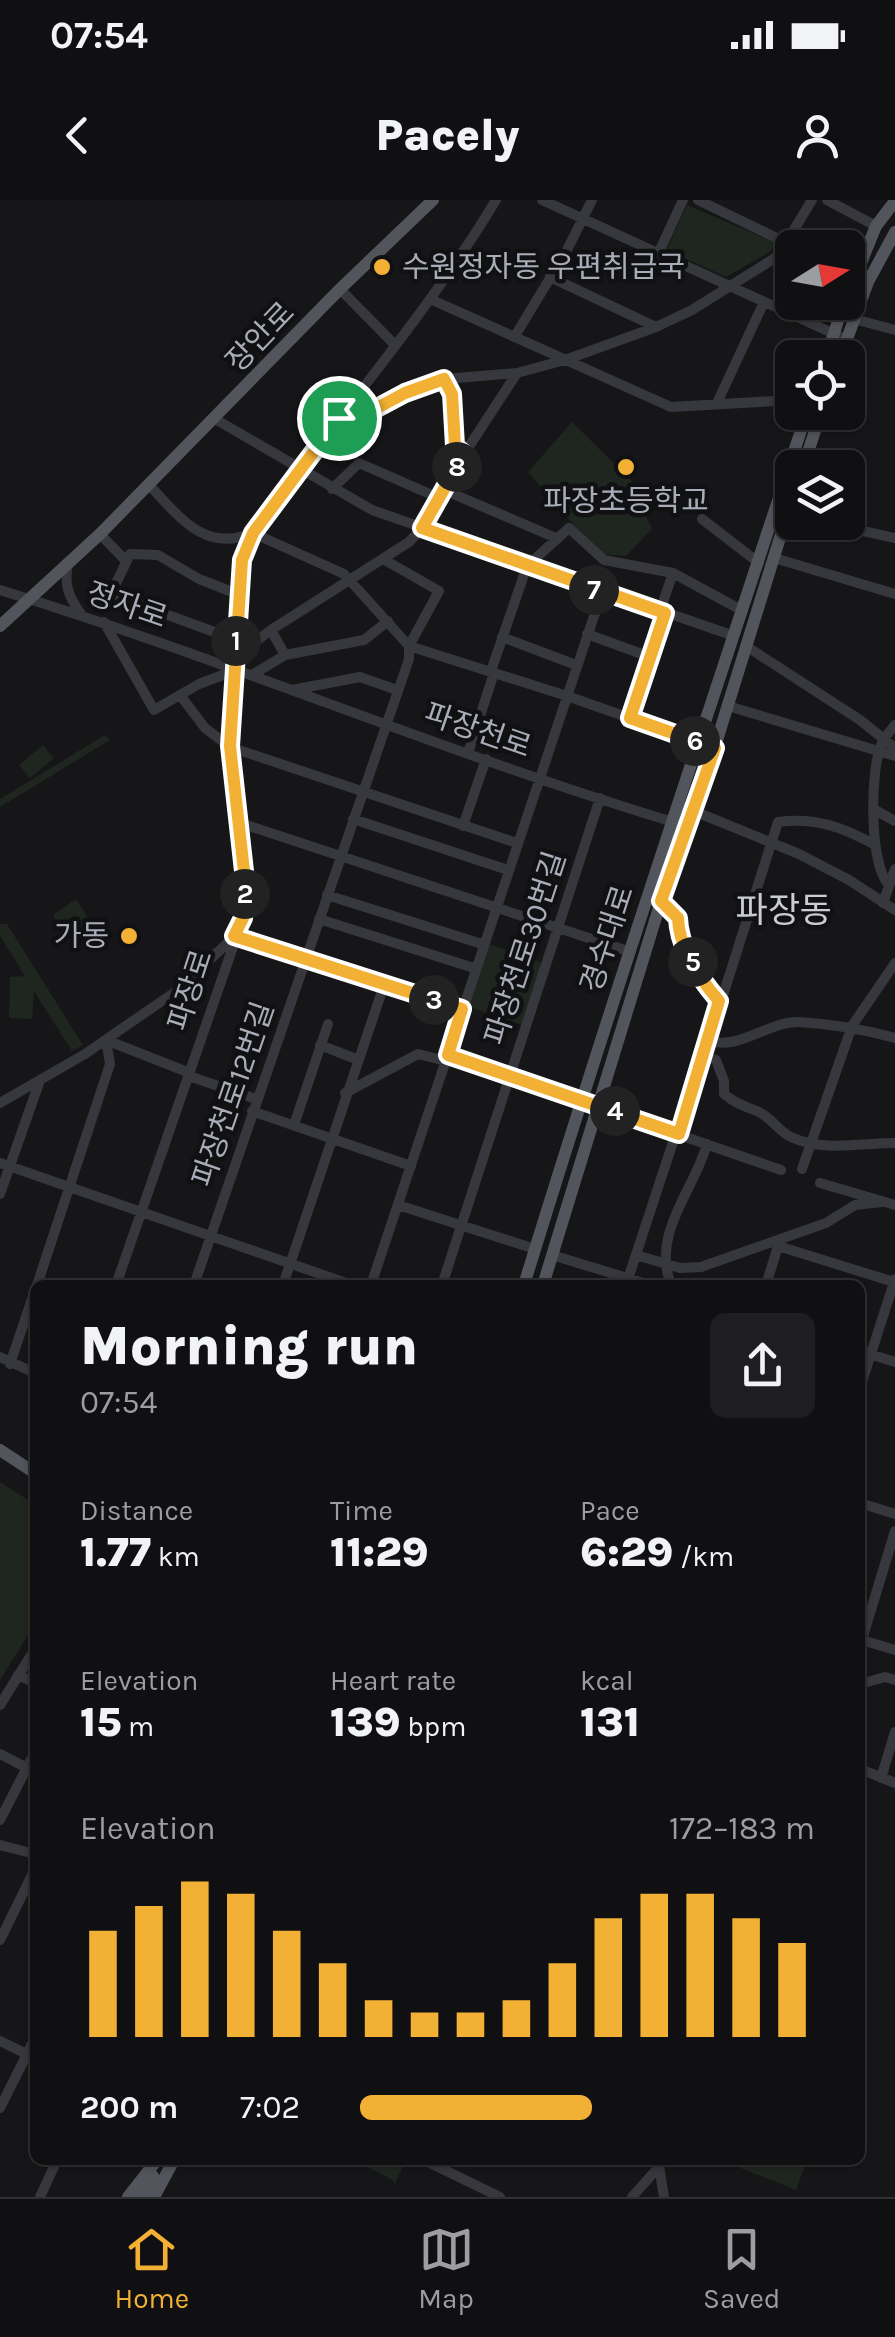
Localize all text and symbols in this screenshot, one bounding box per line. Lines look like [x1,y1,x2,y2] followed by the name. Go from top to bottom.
[50,13,148,58] text: 07:54
[50,108,105,163] icon: back
[790,108,845,163] icon: person
[376,109,519,161] text: Pacely
[775,230,865,320] north arrow
[775,230,865,540] map controls
[402,249,685,285] place label: 수원정자동 우편취급국
[371,256,393,278] marker: 수원정자동 우편취급국
[218,295,302,379] street label: 장안로
[775,340,865,430] button: locate
[297,376,382,461] pin
[312,391,367,446] icon: arrive
[432,442,482,492] pin: 8
[448,450,466,483] text: 8
[775,450,865,540] button: layers
[615,456,637,478] marker: 파장초등학교
[543,483,709,519] place label: 파장초등학교
[569,565,619,615] pin: 7
[587,573,601,606] text: 7
[82,575,172,635] street label: 정자로
[211,616,261,666] pin: 1
[231,624,241,657] text: 1
[420,695,536,765] street label: 파장천로
[670,716,720,766] pin: 6
[687,724,704,757] text: 6
[477,847,573,1049] street label: 파장천로30번길
[220,869,270,919] pin: 2
[237,877,253,910] text: 2
[573,881,641,997] street label: 경수대로
[736,890,832,931] district label: 파장동
[54,918,109,954] place label: 가동
[118,925,140,947] marker: 가동
[668,937,718,987] pin: 5
[160,945,220,1035] street label: 파장로
[685,945,701,978] text: 5
[409,975,459,1025] pin: 3
[425,983,443,1016] text: 3
[185,997,281,1191] street label: 파장천로12번길
[590,1086,640,1136] pin: 4
[607,1094,623,1127] text: 4
[710,1313,815,1418] button: share
[80,1314,418,1378] text: Morning run
[80,1384,157,1421] text: 07:54
[80,1494,193,1527] text: Distance
[330,1494,393,1527] text: Time
[580,1494,640,1527] text: Pace
[80,1527,151,1577] text: 1.77
[330,1527,429,1577] text: 11:29
[580,1527,674,1577] text: 6:29
[151,1540,200,1573] text: km
[674,1540,734,1573] text: /km
[80,1664,199,1697] text: Elevation
[330,1664,456,1697] text: Heart rate
[580,1664,633,1697] text: kcal
[80,1697,121,1747] text: 15
[330,1697,401,1747] text: 139
[580,1697,640,1747] text: 131
[121,1710,154,1743] text: m
[401,1710,466,1743] text: bpm
[80,1810,215,1847] text: Elevation
[669,1810,815,1847] text: 172–183 m
[80,2089,178,2126] text: 200 m
[240,2089,300,2126] text: 7:02
[115,2222,189,2315] tab: Home
[418,2222,474,2315] tab: Map
[703,2222,780,2315] tab: Saved

